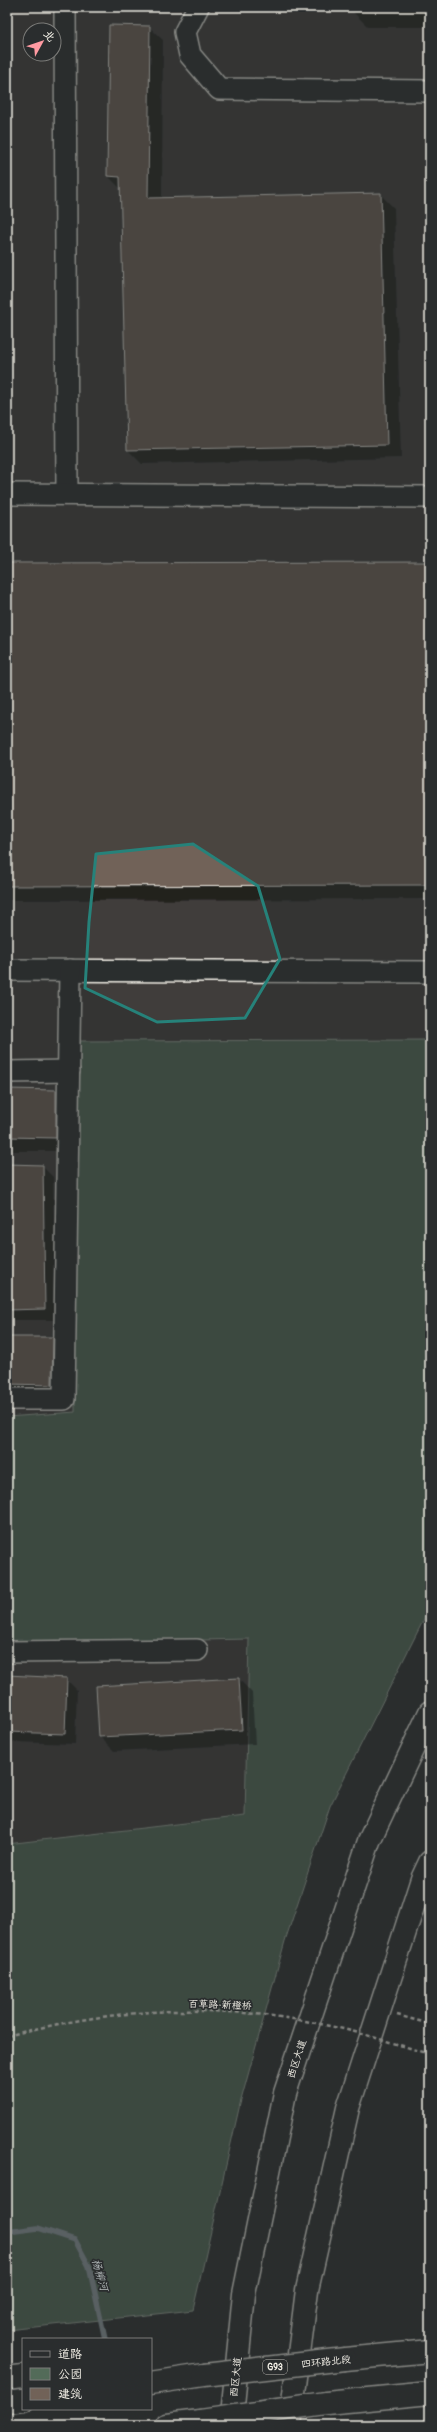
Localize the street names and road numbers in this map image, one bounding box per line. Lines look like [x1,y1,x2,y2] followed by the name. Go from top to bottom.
[188,1998,252,2012] street label: 百草路·新橙桥
[285,2038,309,2080] street label: 西区大道
[301,2353,351,2371] street label: 四环路北段
[228,2356,244,2398] street label: 西区大道
[263,2360,287,2374] road number: G93

